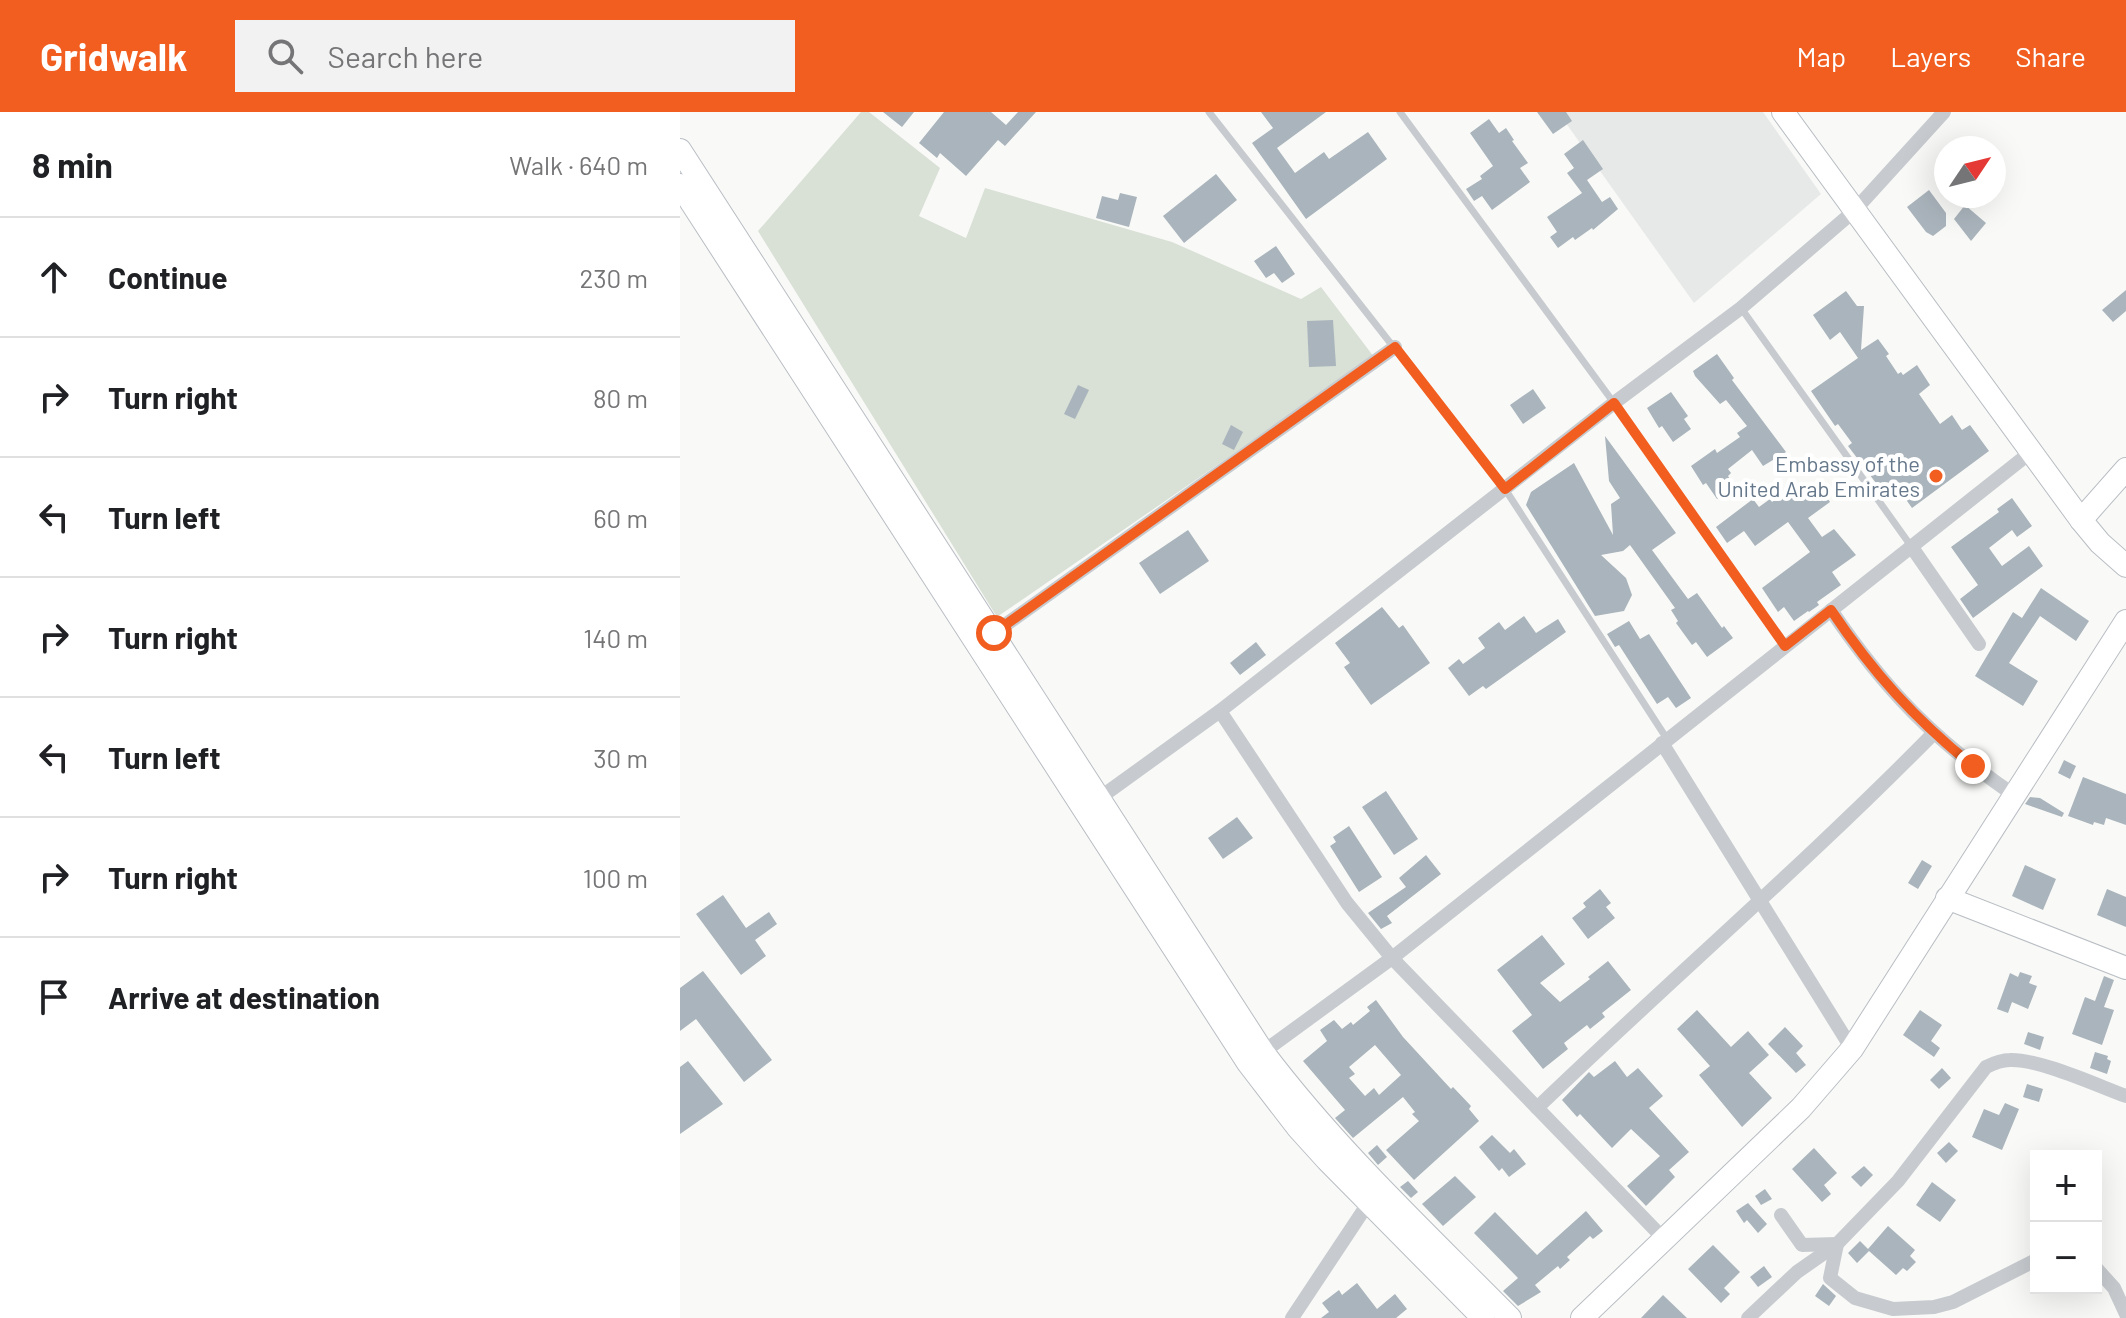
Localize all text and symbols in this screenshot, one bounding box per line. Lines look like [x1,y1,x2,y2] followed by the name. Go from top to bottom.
[235,20,795,92] search box
[40,33,187,79] text: Gridwalk
[263,34,307,78] icon: search
[327,38,483,74] text: Search here
[1796,39,1846,73] text: Map
[1890,39,1971,73] text: Layers
[2015,39,2086,73] text: Share
[1934,136,2006,208] north arrow
[32,144,113,185] text: 8 min
[509,149,648,180] text: Walk · 640 m
[32,255,76,299] icon: ahead
[108,259,228,295] text: Continue
[579,262,648,293] text: 230 m
[32,375,76,419] icon: right
[108,379,238,415] text: Turn right
[593,382,648,413] text: 80 m
[1717,450,1920,501] place label: Embassy of the United Arab Emirates
[1927,467,1945,485] marker: Embassy of the United Arab Emirates
[32,495,76,539] icon: left
[108,499,221,535] text: Turn left
[593,502,648,533] text: 60 m
[32,615,76,659] icon: right
[976,615,1012,651] route start
[108,619,238,655] text: Turn right
[583,622,648,653] text: 140 m
[32,735,76,779] icon: left
[108,739,221,775] text: Turn left
[593,742,648,773] text: 30 m
[1955,748,1991,784] route end
[32,855,76,899] icon: right
[108,859,238,895] text: Turn right
[583,862,648,893] text: 100 m
[32,975,76,1019] icon: arrive
[108,979,380,1015] text: Arrive at destination
[2030,1150,2102,1294] map controls
[2030,1150,2102,1222] button: +
[2030,1222,2102,1294] button: −

